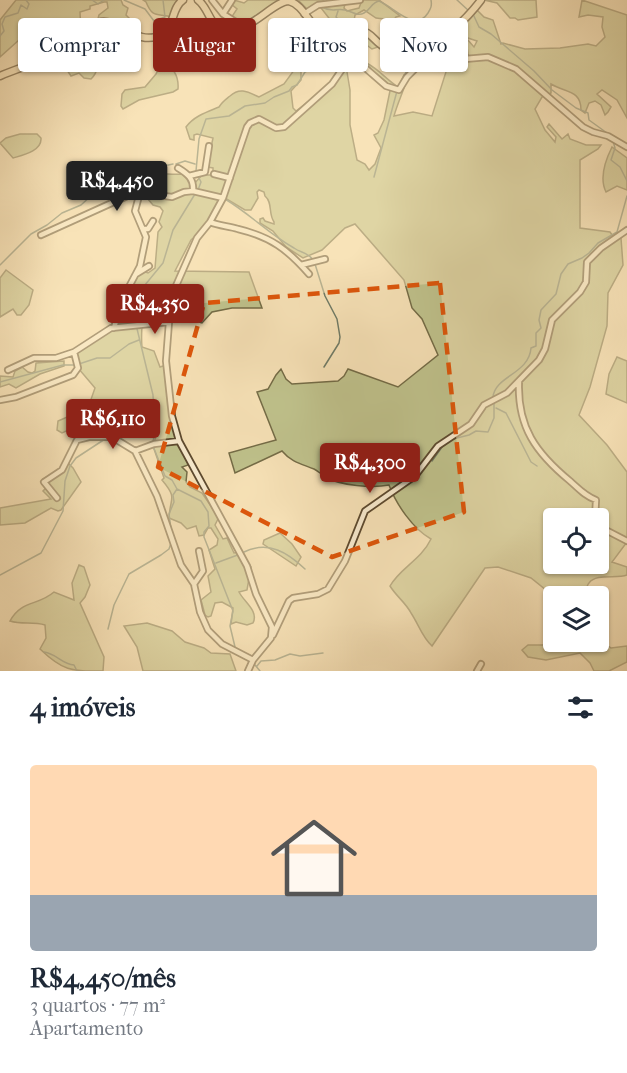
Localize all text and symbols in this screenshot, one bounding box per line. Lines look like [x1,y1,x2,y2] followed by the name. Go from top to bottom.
[18,18,141,72] chip: Comprar
[153,18,256,72] chip: Alugar
[268,18,368,72] chip: Filtros
[380,18,468,72] chip: Novo
[62,161,172,212] pin: R$4,450
[80,169,154,192] text: R$4,450
[100,284,210,335] pin: R$4,350
[120,292,190,315] text: R$4,350
[58,399,168,450] pin: R$6,110
[80,407,146,430] text: R$6,110
[315,443,425,494] pin: R$4,300
[334,451,406,474] text: R$4,300
[543,508,609,652] map controls
[543,508,609,574] button: locate
[543,586,609,652] button: layers
[564,691,597,724] icon: filters
[30,692,135,723] text: 4 imóveis
[260,804,368,912] icon: home
[30,963,176,994] text: R$4,450/mês
[30,994,165,1017] text: 3 quartos · 77 m²
[30,1017,143,1040] text: Apartamento

